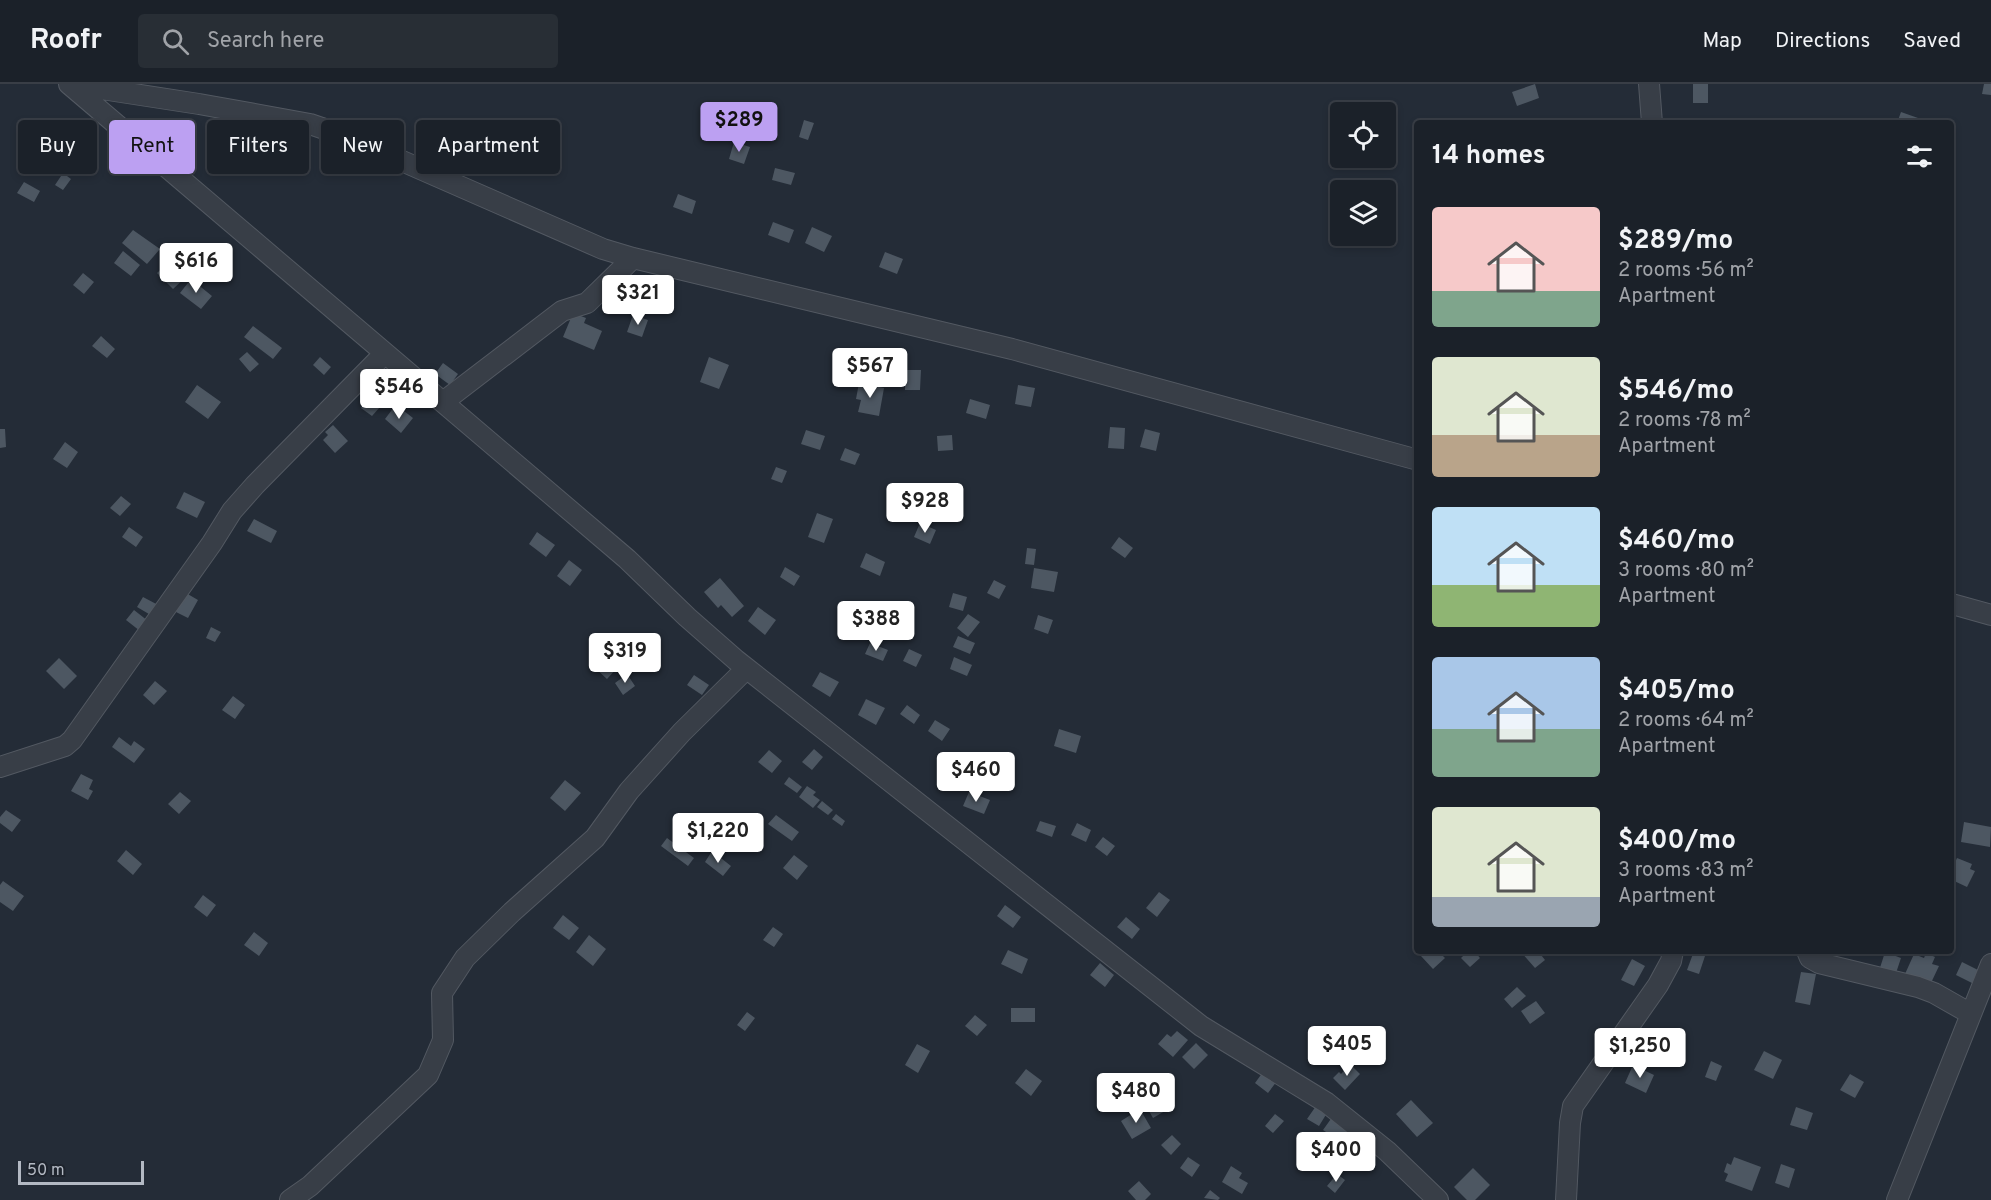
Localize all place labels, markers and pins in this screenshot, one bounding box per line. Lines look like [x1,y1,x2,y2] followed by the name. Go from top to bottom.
[703,102,775,153] pin: $289
[160,243,232,294] pin: $616
[602,275,674,326] pin: $321
[834,348,906,399] pin: $567
[363,369,435,420] pin: $546
[889,483,961,534] pin: $928
[840,601,912,652] pin: $388
[589,633,661,684] pin: $319
[940,752,1012,803] pin: $460
[669,813,767,864] pin: $1,220
[1311,1026,1383,1077] pin: $405
[1591,1028,1689,1079] pin: $1,250
[1100,1073,1172,1124] pin: $480
[1300,1132,1372,1183] pin: $400

